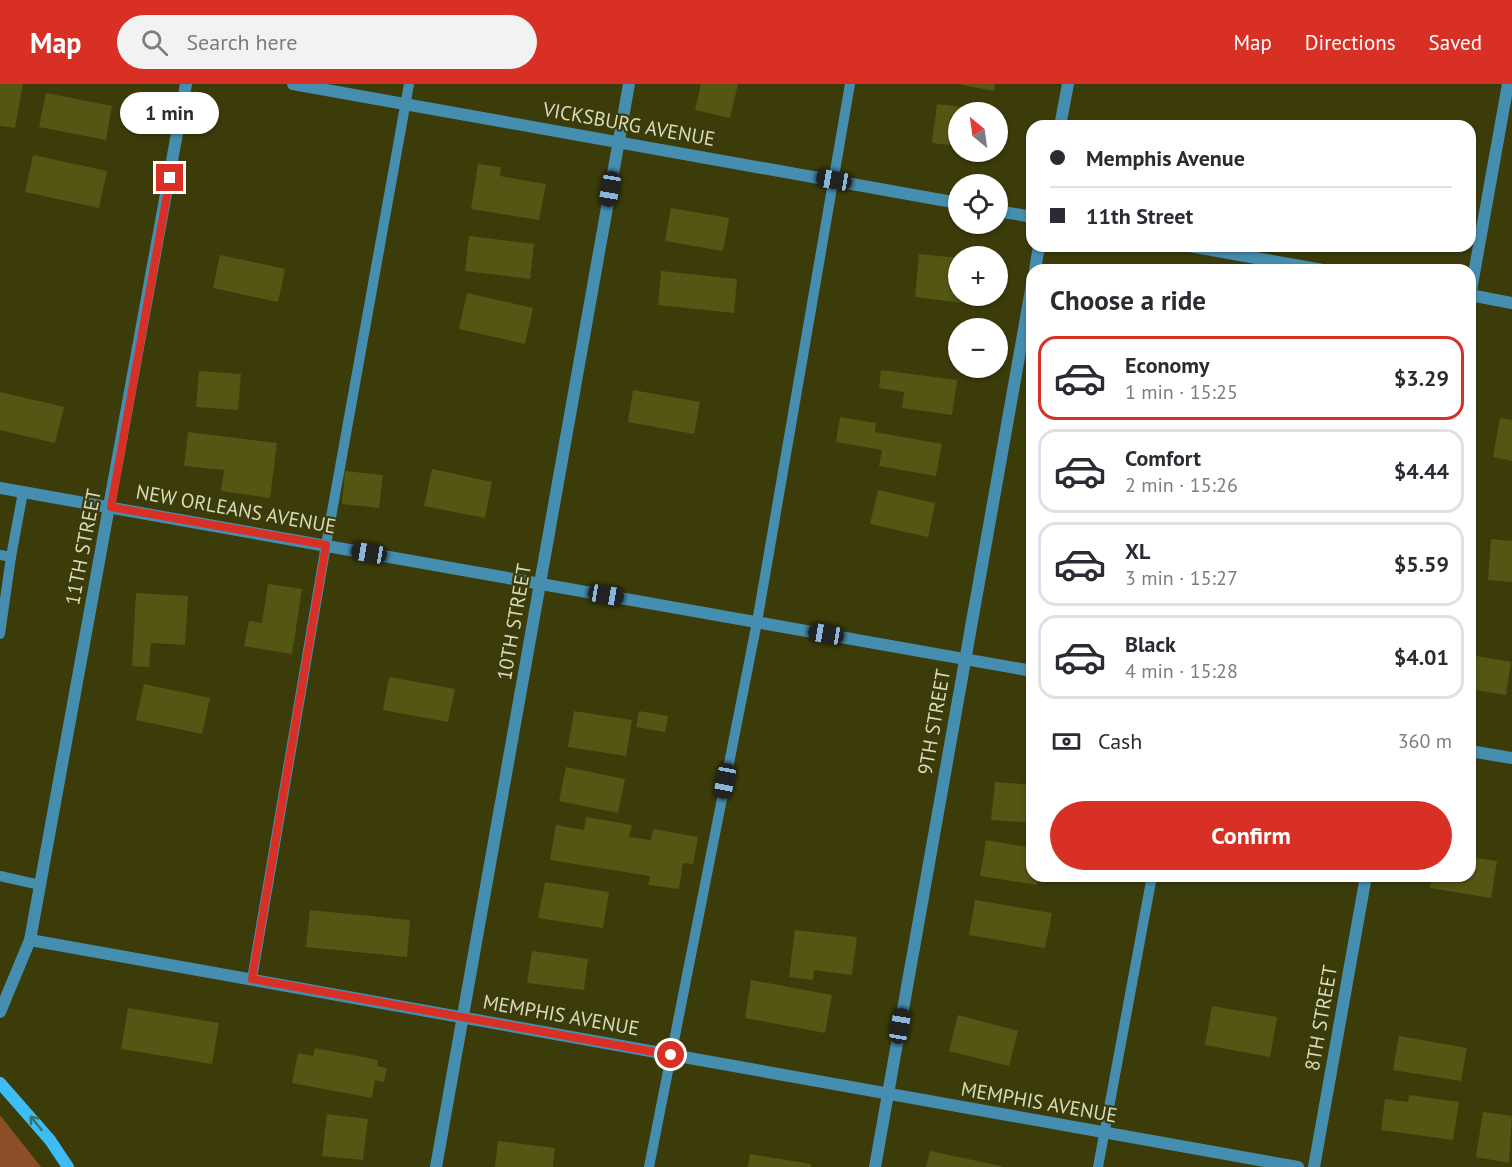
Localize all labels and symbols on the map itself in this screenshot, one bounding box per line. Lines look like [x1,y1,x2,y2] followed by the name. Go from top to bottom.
[120,91,219,133] callout: 1 min
[540,96,717,152] street label: VICKSBURG AVENUE
[948,102,1008,162] north arrow
[156,164,183,191] route end
[815,168,853,192] car
[598,170,622,208] car
[134,479,338,539] street label: NEW ORLEANS AVENUE
[59,487,107,607] street label: 11TH STREET
[350,541,388,565] car
[491,562,537,682] street label: 10TH STREET
[587,583,625,607] car
[807,622,845,646] car
[912,667,956,777] street label: 9TH STREET
[713,762,737,800] car
[1299,963,1343,1073] street label: 8TH STREET
[481,988,641,1042] street label: MEMPHIS AVENUE
[888,1007,912,1045] car
[657,1041,684,1068] route start
[959,1075,1119,1129] street label: MEMPHIS AVENUE
[30,1115,43,1131] one-way arrow

